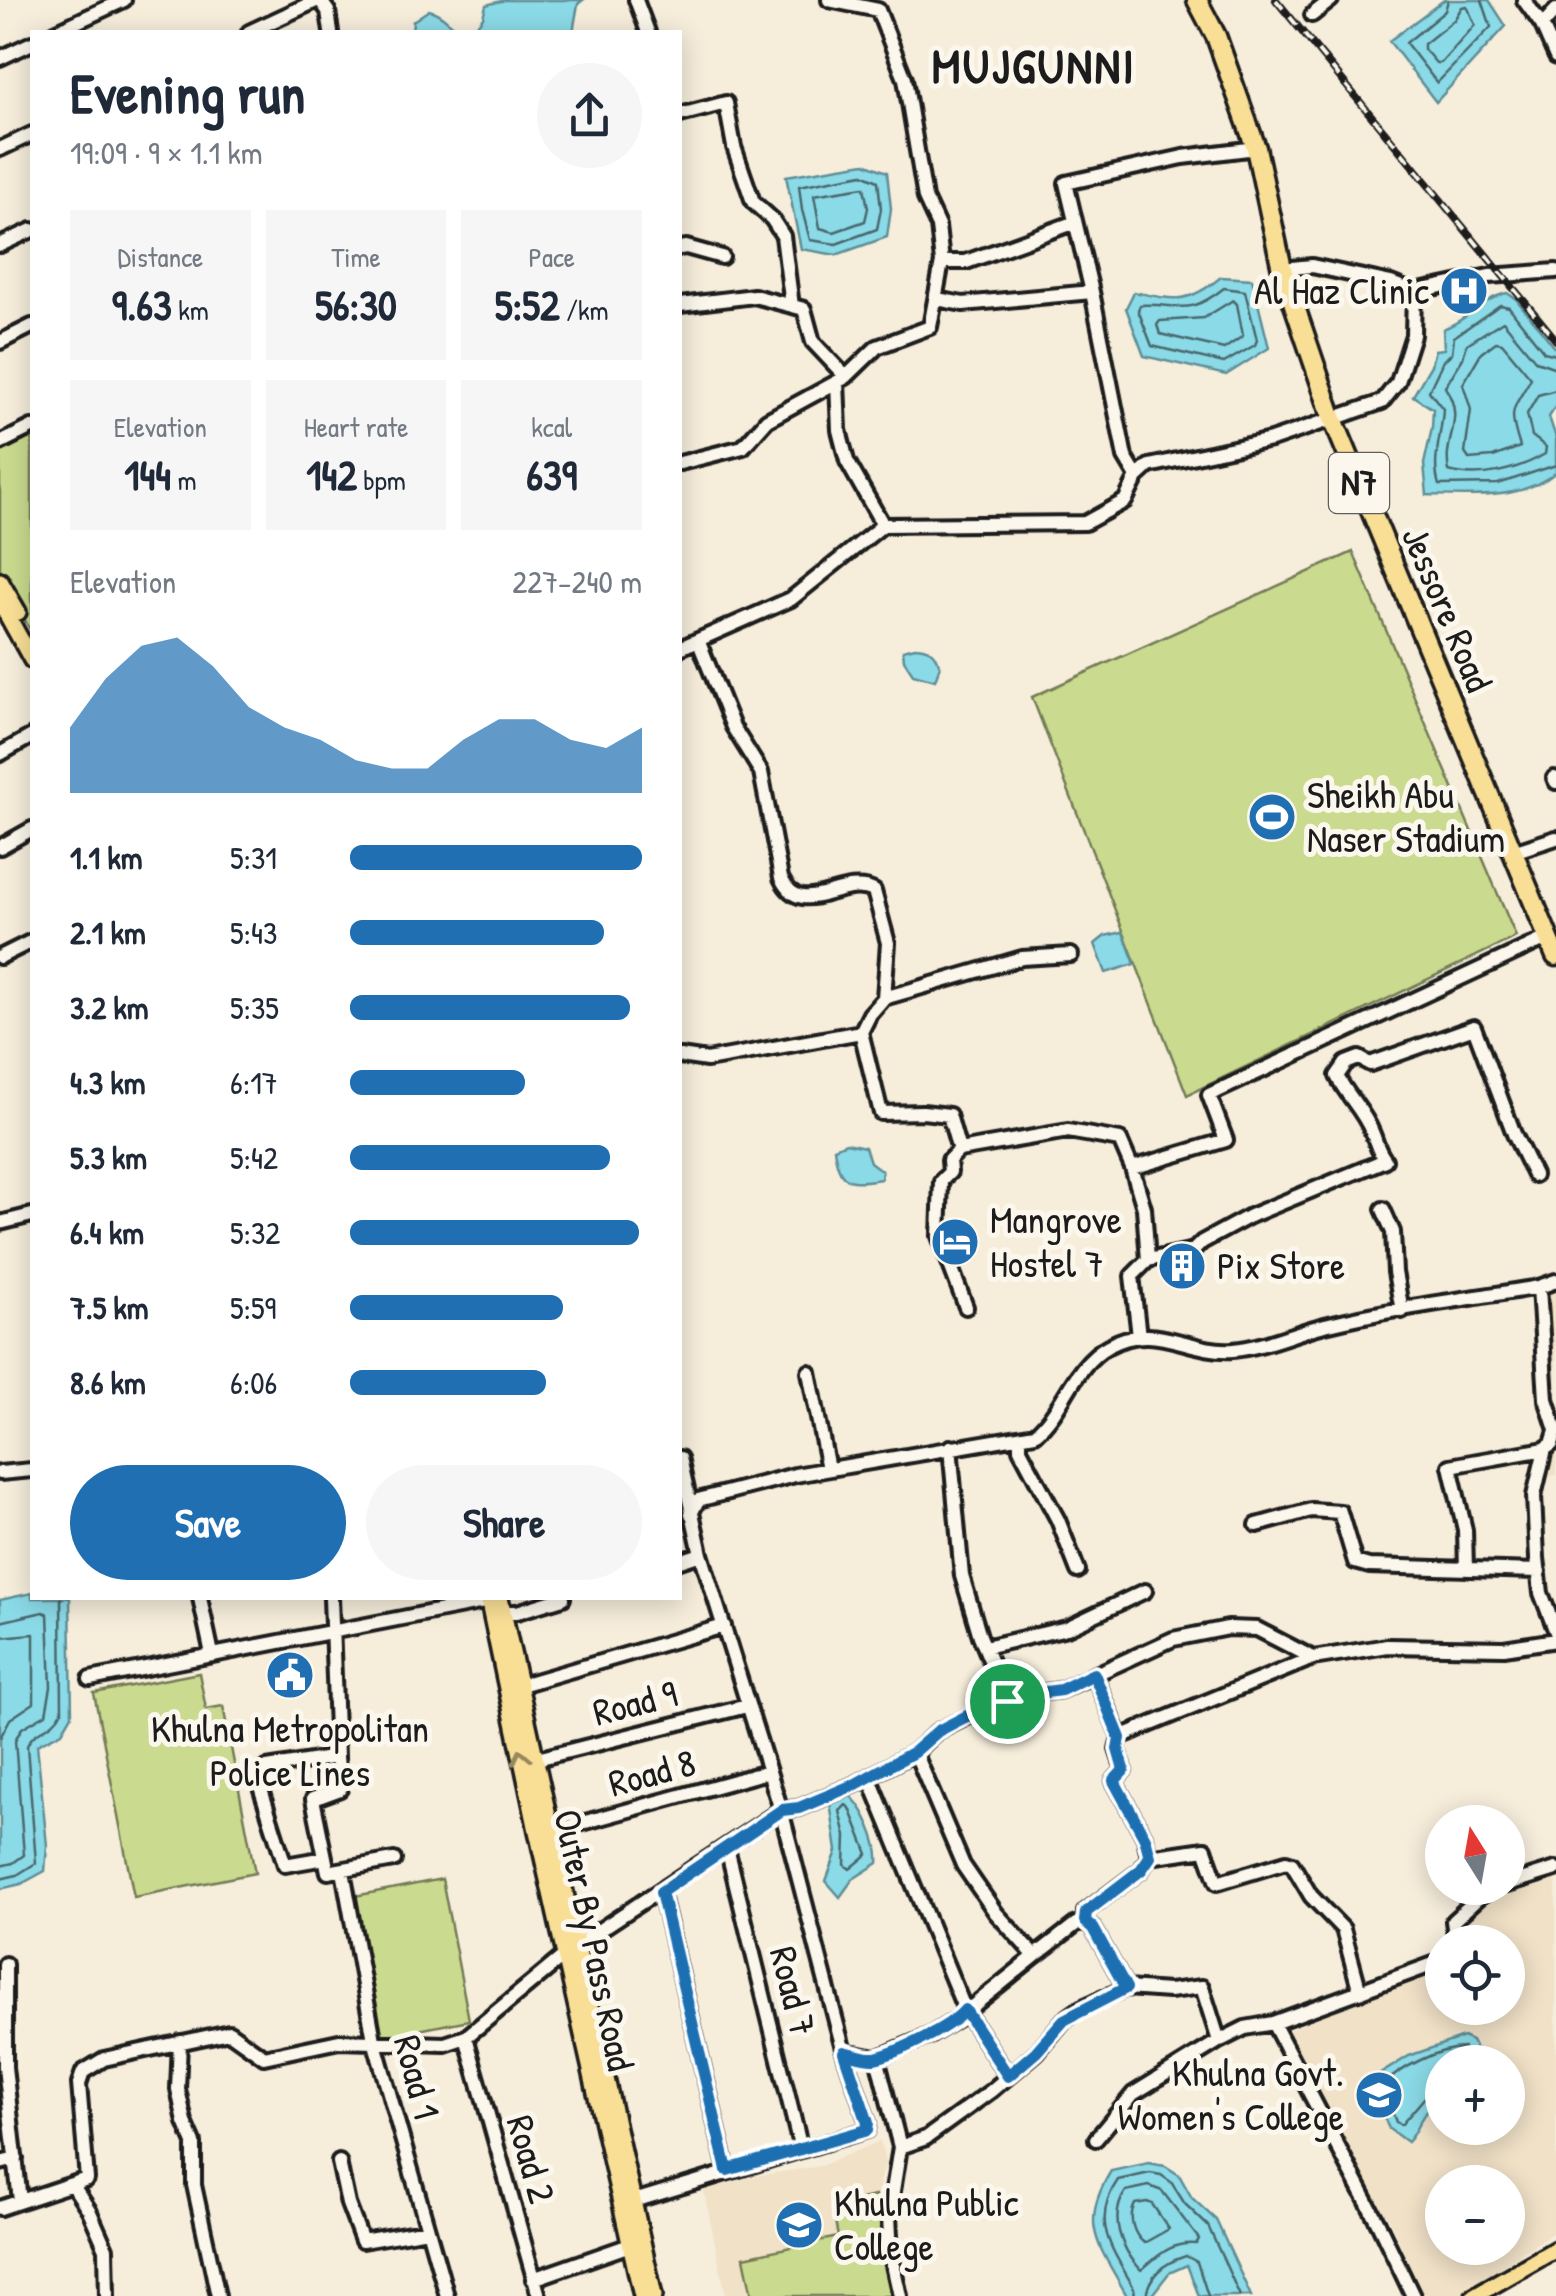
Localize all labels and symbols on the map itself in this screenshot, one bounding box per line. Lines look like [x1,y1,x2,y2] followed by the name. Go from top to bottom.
[932,33,1136,98] district label: MUJGUNNI
[1254,264,1429,316] place label: Al Haz Clinic
[1438,265,1490,317] hospital icon: Al Haz Clinic
[1329,453,1389,513] road number: N7
[1390,518,1506,699] street label: Jessore Road
[1307,768,1505,864] place label: Sheikh Abu Naser Stadium
[1246,791,1298,843] sports icon: Sheikh Abu Naser Stadium
[990,1193,1122,1289] place label: Mangrove Hostel 7
[929,1216,981,1268] hotel icon: Mangrove Hostel 7
[1217,1239,1345,1291] place label: Pix Store
[1156,1240,1208,1292] building icon: Pix Store
[264,1649,316,1701] public building icon: Khulna Metropolitan Police Lines
[965,1659,1050,1744] pin
[587,1667,682,1738] street label: Road 9
[151,1702,429,1798] place label: Khulna Metropolitan Police Lines
[603,1736,701,1808] street label: Road 8
[512,1749,533,1766] one-way arrow
[542,1805,648,2075] street label: Outer By Pass Road
[1425,1805,1525,1905] north arrow
[758,1941,830,2041] street label: Road 7
[382,2029,454,2124] street label: Road 1
[1118,2046,1344,2142] place label: Khulna Govt. Women's College
[1353,2069,1405,2121] school or university icon: Khulna Govt. Women's College
[495,2109,569,2209] street label: Road 2
[834,2176,1019,2272] place label: Khulna Public College
[773,2199,825,2251] school or university icon: Khulna Public College

